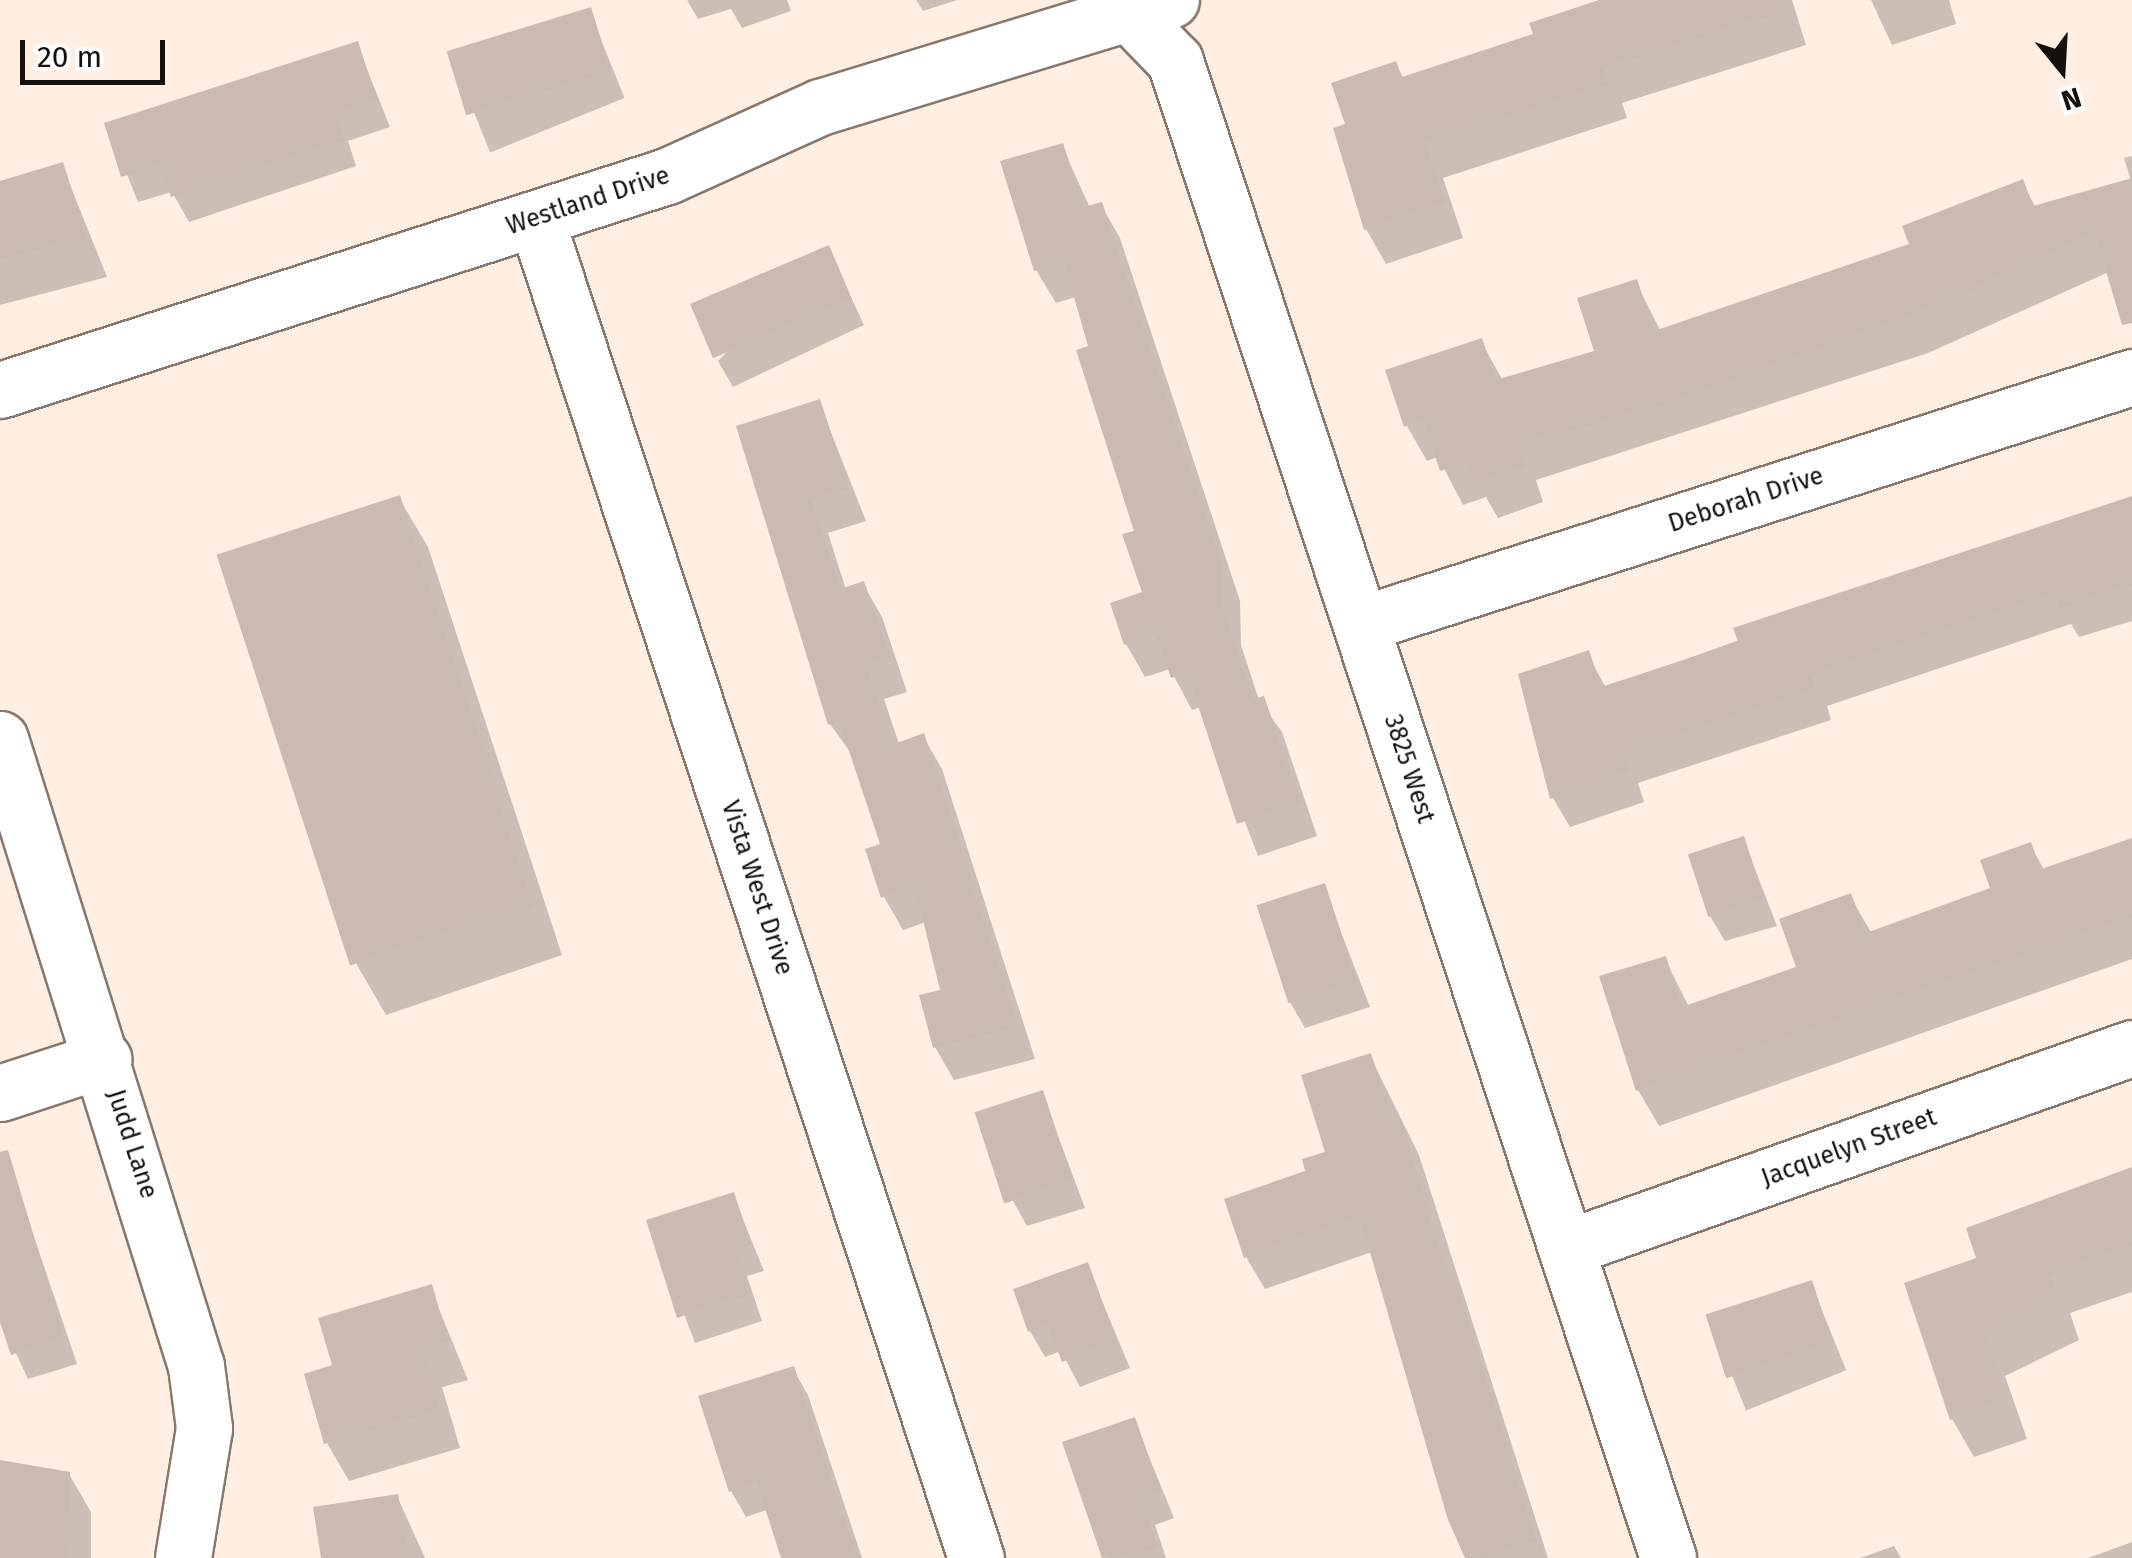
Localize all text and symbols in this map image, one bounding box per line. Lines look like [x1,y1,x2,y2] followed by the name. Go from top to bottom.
[25,20,170,82] scale bar
[2012,20,2112,120] north arrow
[37,39,102,75] text: 20 m
[2057,80,2085,118] text: N
[502,160,674,242] street label: Westland Drive
[1665,461,1827,539] street label: Deborah Drive
[1377,711,1441,827] street label: 3825 West
[715,797,799,979] street label: Vista West Drive
[100,1086,164,1202] street label: Judd Lane
[1757,1102,1941,1194] street label: Jacquelyn Street

